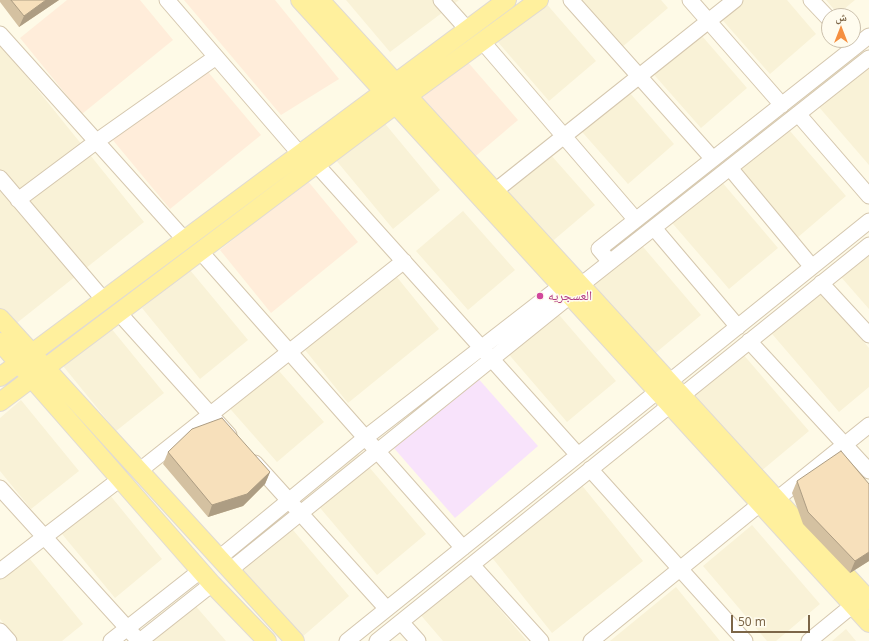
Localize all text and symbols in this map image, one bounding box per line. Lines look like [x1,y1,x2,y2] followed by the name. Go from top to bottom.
[821,8,861,48] north arrow
[835,9,847,24] text: ش
[548,288,592,304] place label: العسجريه
[535,291,545,301] marker: العسجريه
[733,607,812,633] scale bar
[738,613,766,630] text: 50 m

